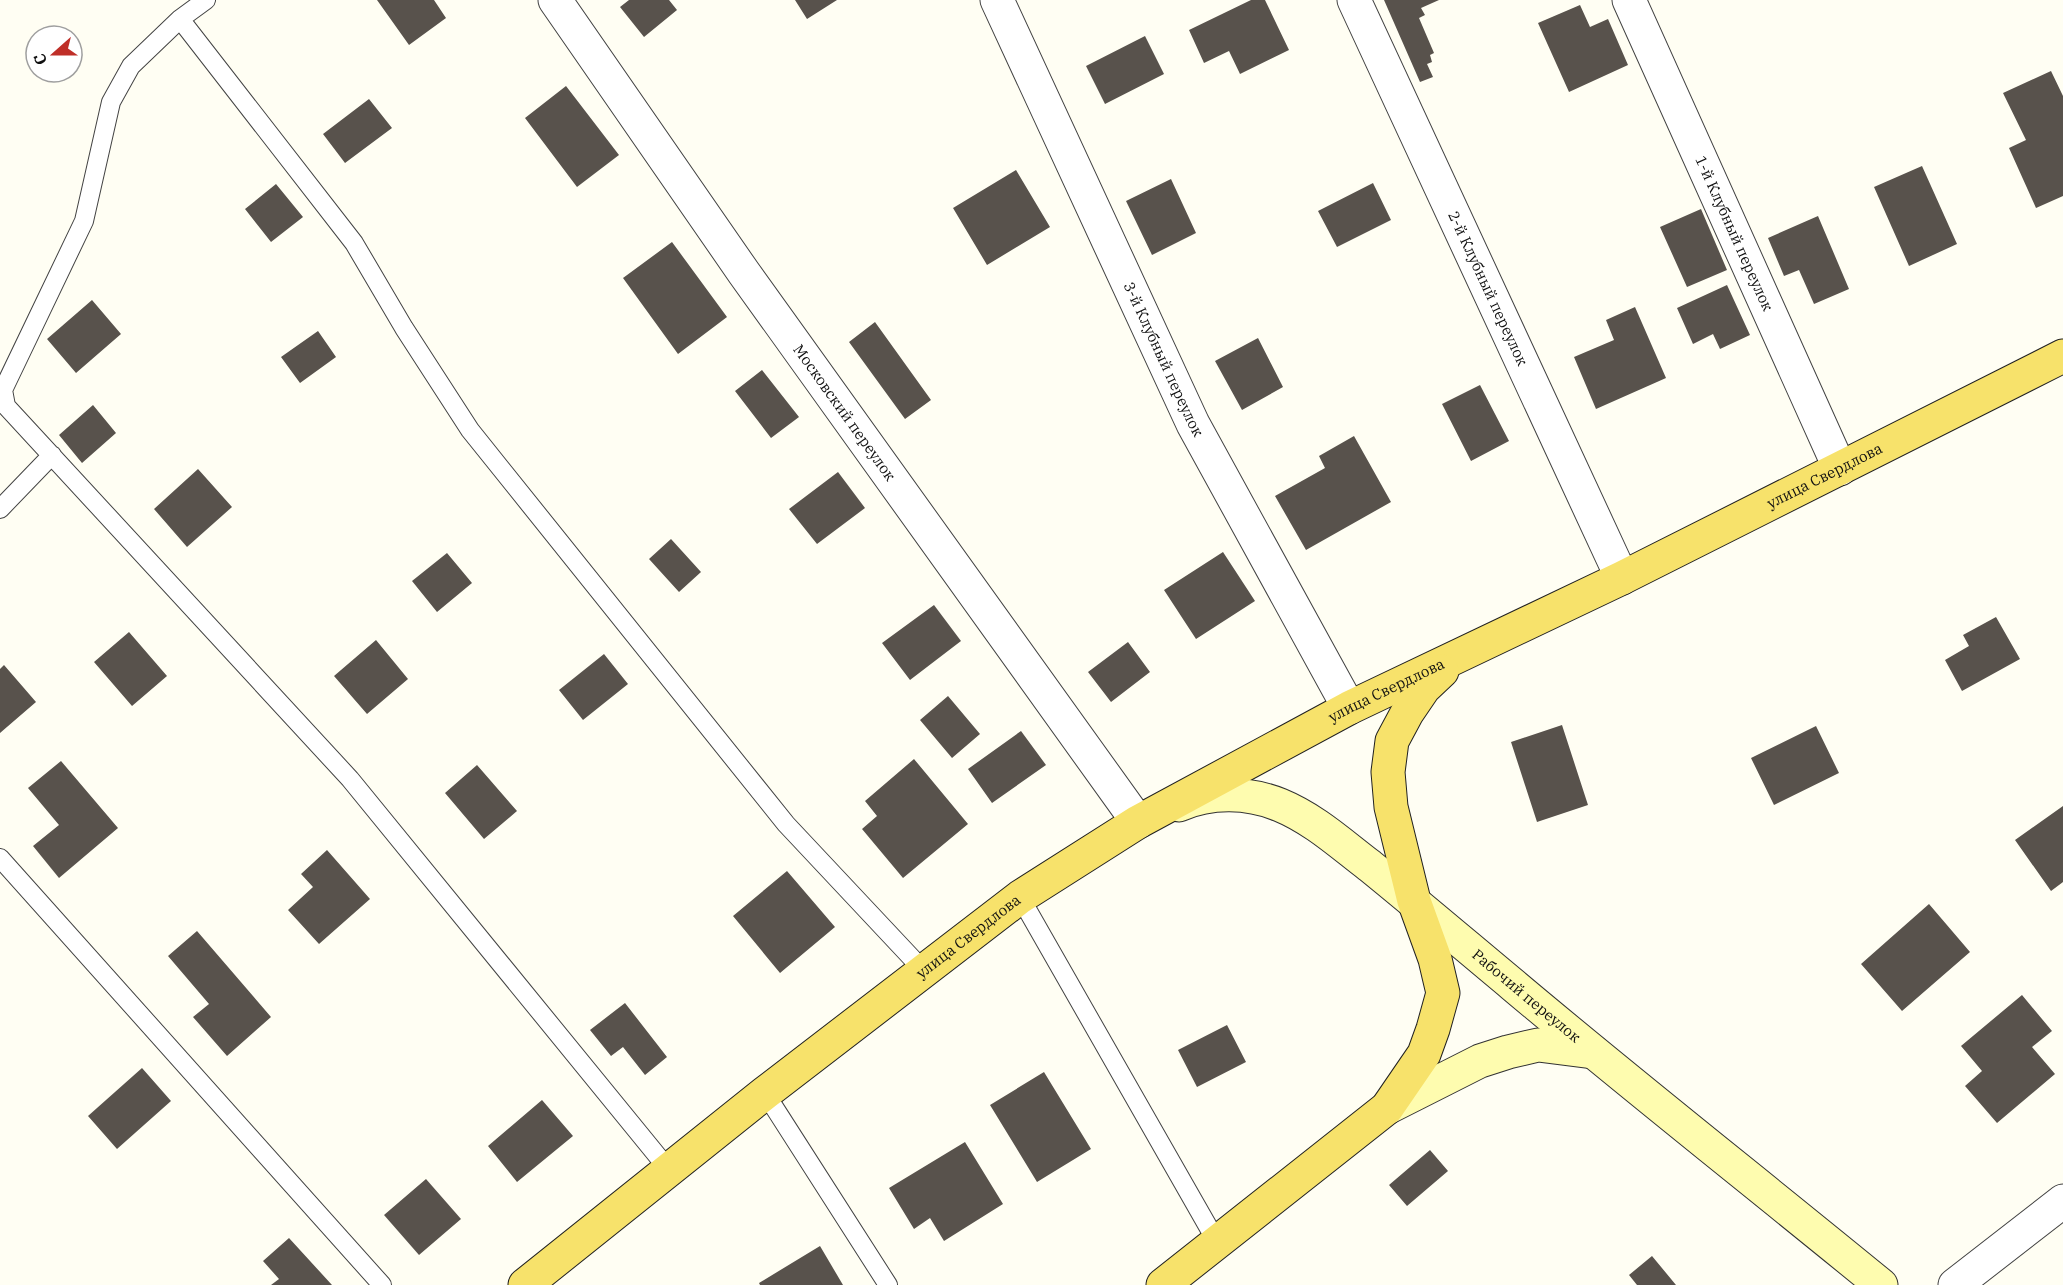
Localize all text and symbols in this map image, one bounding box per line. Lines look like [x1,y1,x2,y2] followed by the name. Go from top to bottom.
[24,24,84,84] north arrow
[29,51,51,68] text: С
[1691,153,1778,314] street label: 1-й Клубный переулок
[1444,208,1532,369] street label: 2-й Клубный переулок
[1120,279,1208,440] street label: 3-й Клубный переулок
[789,340,900,485] street label: Московский переулок
[1764,438,1885,512] street label: улица Свердлова
[1325,654,1448,726] street label: улица Свердлова
[912,890,1024,982] street label: улица Свердлова
[1468,945,1585,1047] street label: Рабочий переулок

